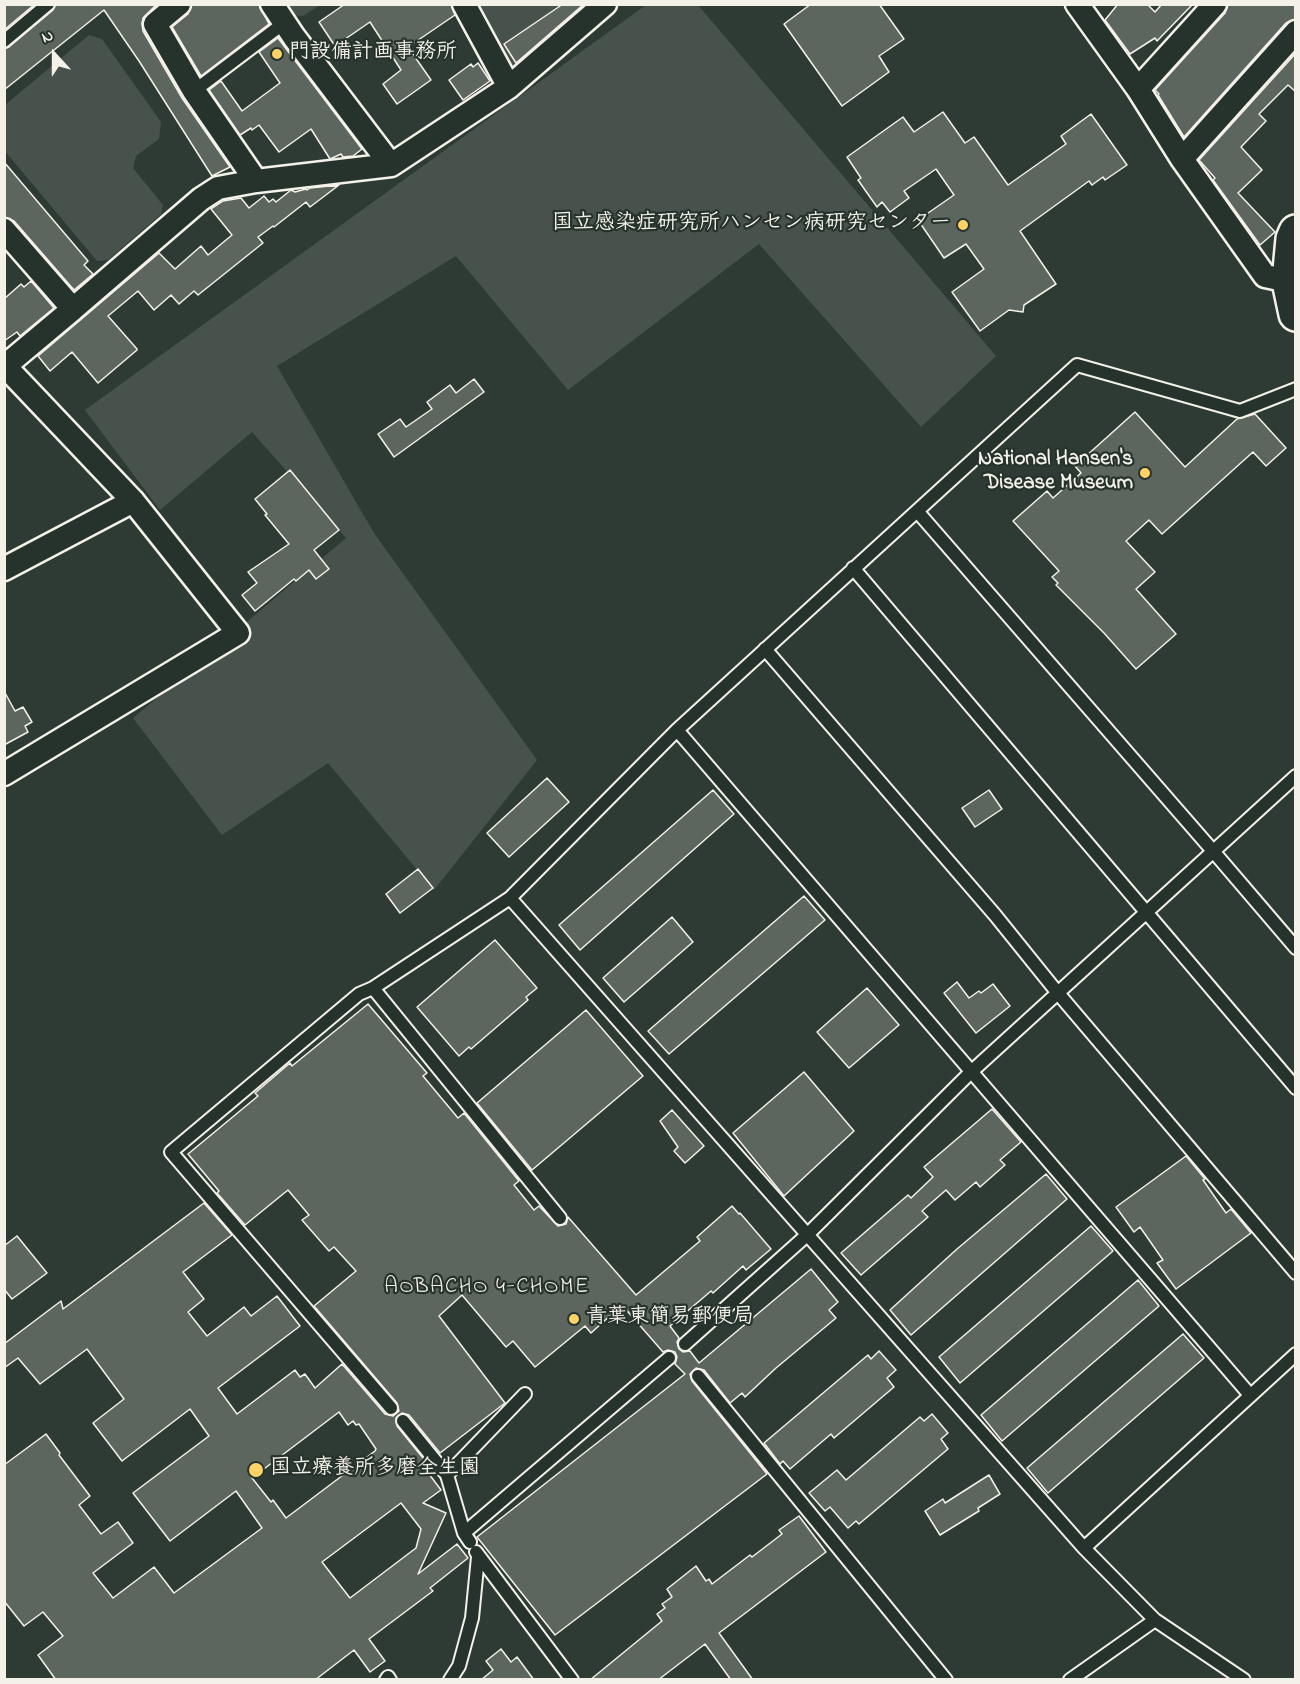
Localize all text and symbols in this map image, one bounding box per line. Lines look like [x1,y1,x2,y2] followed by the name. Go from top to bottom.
[24,24,84,84] north arrow
[38,24,57,50] text: N
[289,41,457,67] place label: 門設備計画事務所
[270,47,284,61] marker: 門設備計画事務所
[552,212,951,238] place label: 国立感染症研究所ハンセン病研究センター
[956,218,970,232] marker: 国立感染症研究所ハンセン病研究センター
[978,448,1133,498] place label: National Hansen's Disease Museum
[1138,466,1152,480] marker: National Hansen's Disease Museum
[384,1275,590,1301] district label: AOBACHO 4-CHOME
[586,1306,754,1332] place label: 青葉東簡易郵便局
[567,1312,581,1326] marker: 青葉東簡易郵便局
[270,1457,480,1483] place label: 国立療養所多磨全生園
[247,1461,265,1479] marker: 国立療養所多磨全生園

